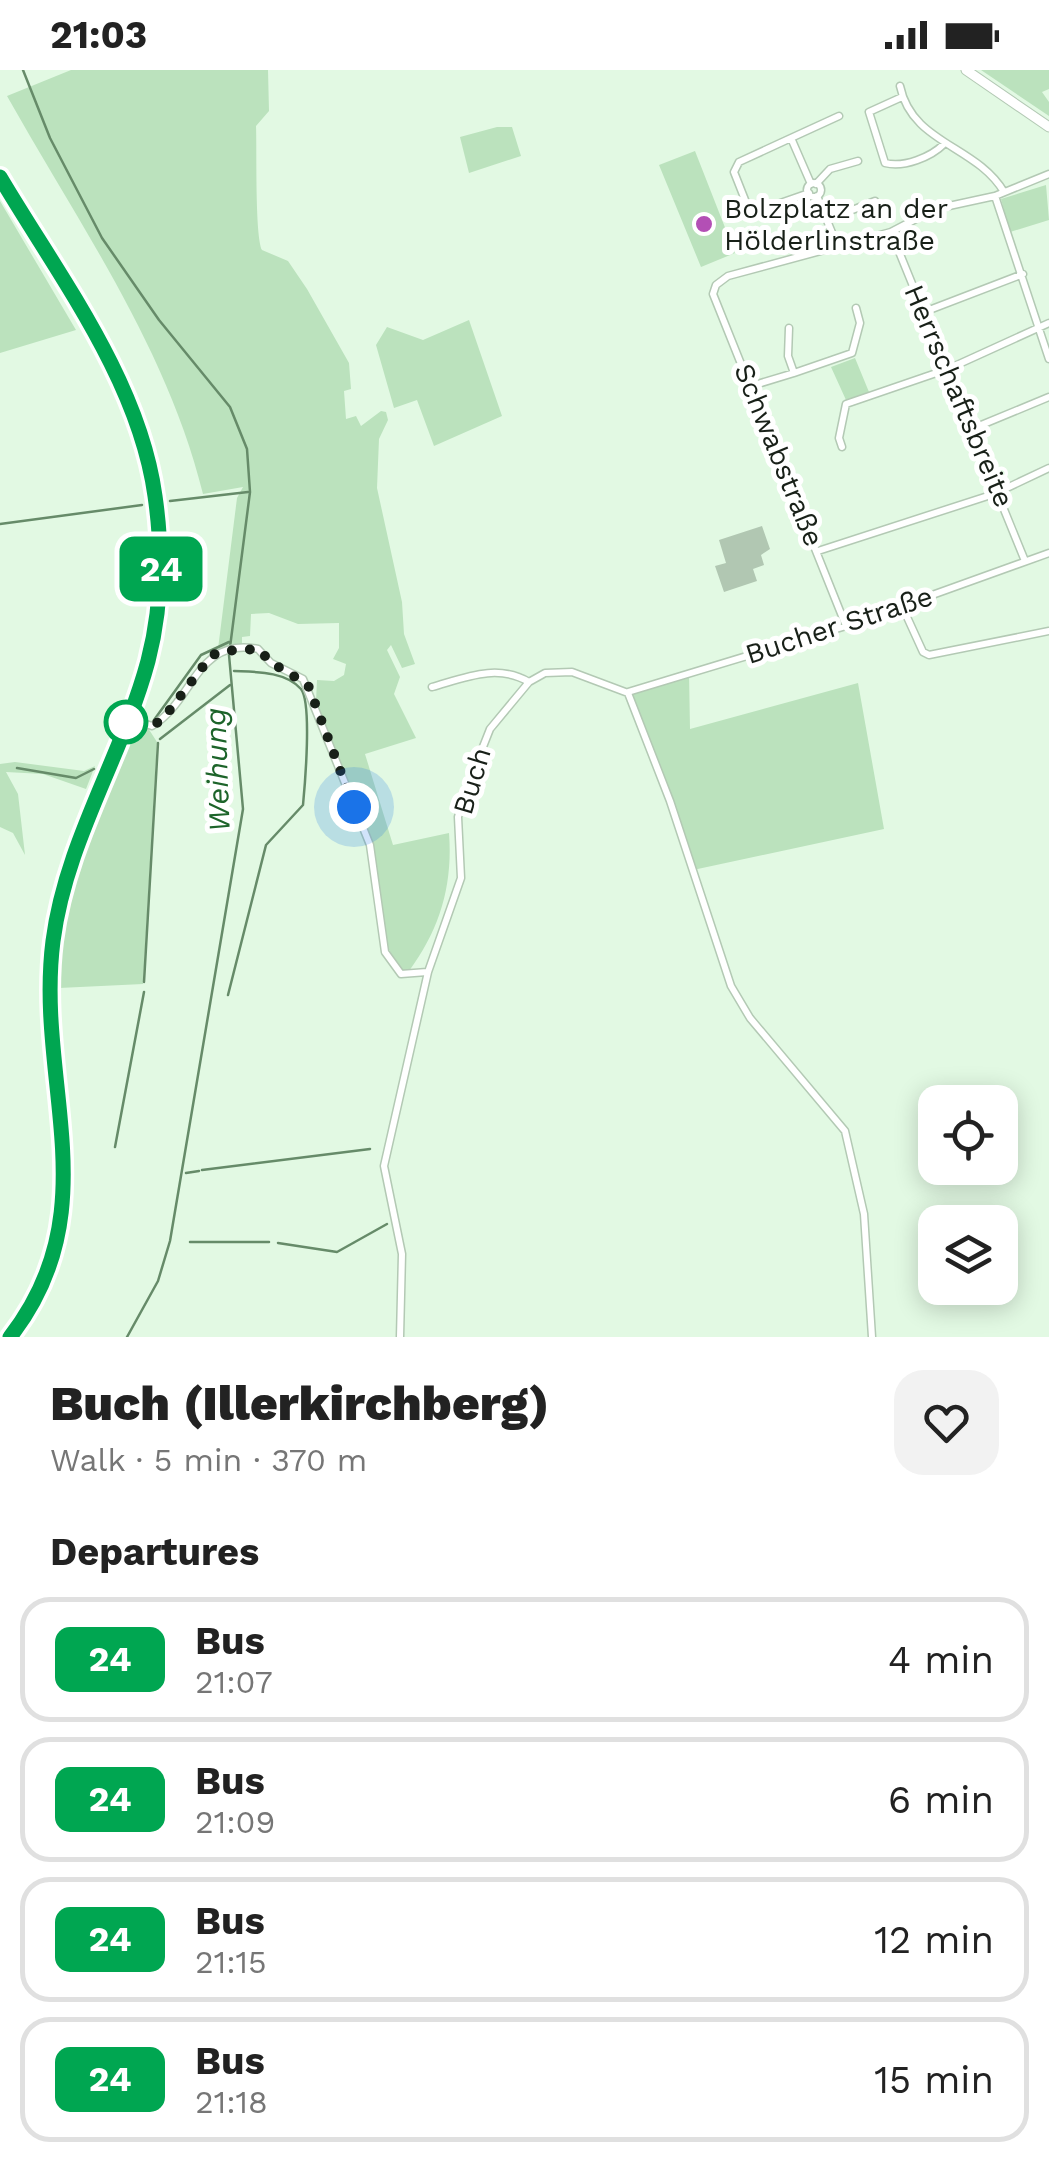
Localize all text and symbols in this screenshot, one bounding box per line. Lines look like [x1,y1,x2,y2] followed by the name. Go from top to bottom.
[50,13,147,57] text: 21:03
[724,192,948,257] place label: Bolzplatz an der Hölderlinstraße
[693,213,715,235] marker: Bolzplatz an der Hölderlinstraße
[897,280,1021,512] street label: Herrschaftsbreite
[727,359,831,551] street label: Schwabstraße
[116,536,206,602] line badge: 24
[139,548,183,590] text: 24
[741,579,937,671] street label: Bucher Straße
[105,701,147,743] unlabelled marker
[197,707,237,833] water label: Weihung
[446,743,498,819] street label: Buch
[329,782,379,832] your location
[918,1085,1018,1305] map controls
[918,1085,1018,1185] button: locate
[918,1205,1018,1305] button: layers
[894,1370,999,1475] button: heart
[50,1375,549,1432] text: Buch (Illerkirchberg)
[50,1441,367,1479] text: Walk · 5 min · 370 m
[50,1530,259,1574] text: Departures
[195,1619,265,1663] text: Bus
[88,1638,132,1680] text: 24
[888,1638,994,1682] text: 4 min
[195,1663,273,1701] text: 21:07
[195,1759,265,1803] text: Bus
[88,1778,132,1820] text: 24
[888,1778,994,1822] text: 6 min
[195,1803,275,1841] text: 21:09
[195,1899,265,1943] text: Bus
[88,1918,132,1960] text: 24
[874,1918,994,1962] text: 12 min
[195,1943,267,1981] text: 21:15
[195,2039,265,2083] text: Bus
[88,2058,132,2100] text: 24
[874,2058,994,2102] text: 15 min
[195,2083,268,2121] text: 21:18

